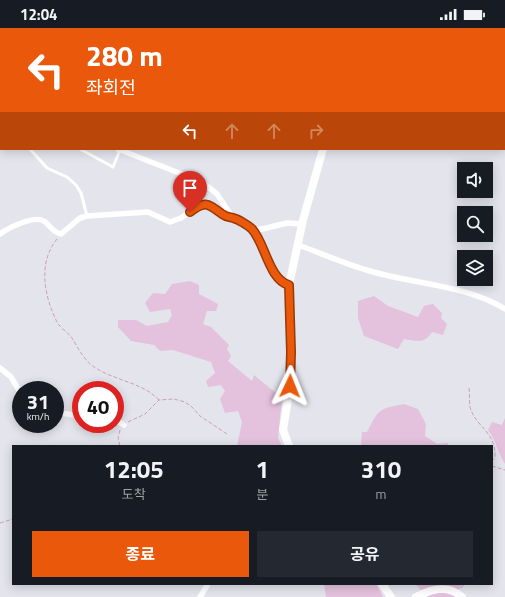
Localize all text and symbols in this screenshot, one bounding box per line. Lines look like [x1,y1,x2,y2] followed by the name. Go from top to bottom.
[20,3,57,26] text: 12:04
[86,34,163,77] text: 280 m
[20,44,72,96] icon: left
[86,74,136,101] text: 좌회전
[179,120,201,142] icon: left
[221,120,243,142] icon: ahead
[263,120,285,142] icon: ahead
[305,120,327,142] icon: right
[457,162,493,286] map controls
[457,162,493,198] button: sound
[173,171,207,212] pin
[179,177,201,199] icon: arrive
[457,206,493,242] button: search
[457,250,493,286] button: layers
[269,365,311,407] position arrow
[72,381,124,433] speed limit sign: 40
[27,386,49,417] text: 31
[27,409,49,424] text: km/h
[104,451,164,487] text: 12:05
[256,451,269,487] text: 1
[361,451,401,487] text: 310
[122,484,146,504] text: 도착
[256,484,268,504] text: 분
[376,484,386,504] text: m
[32,531,249,577] button: 종료
[257,531,473,577] button: 공유

